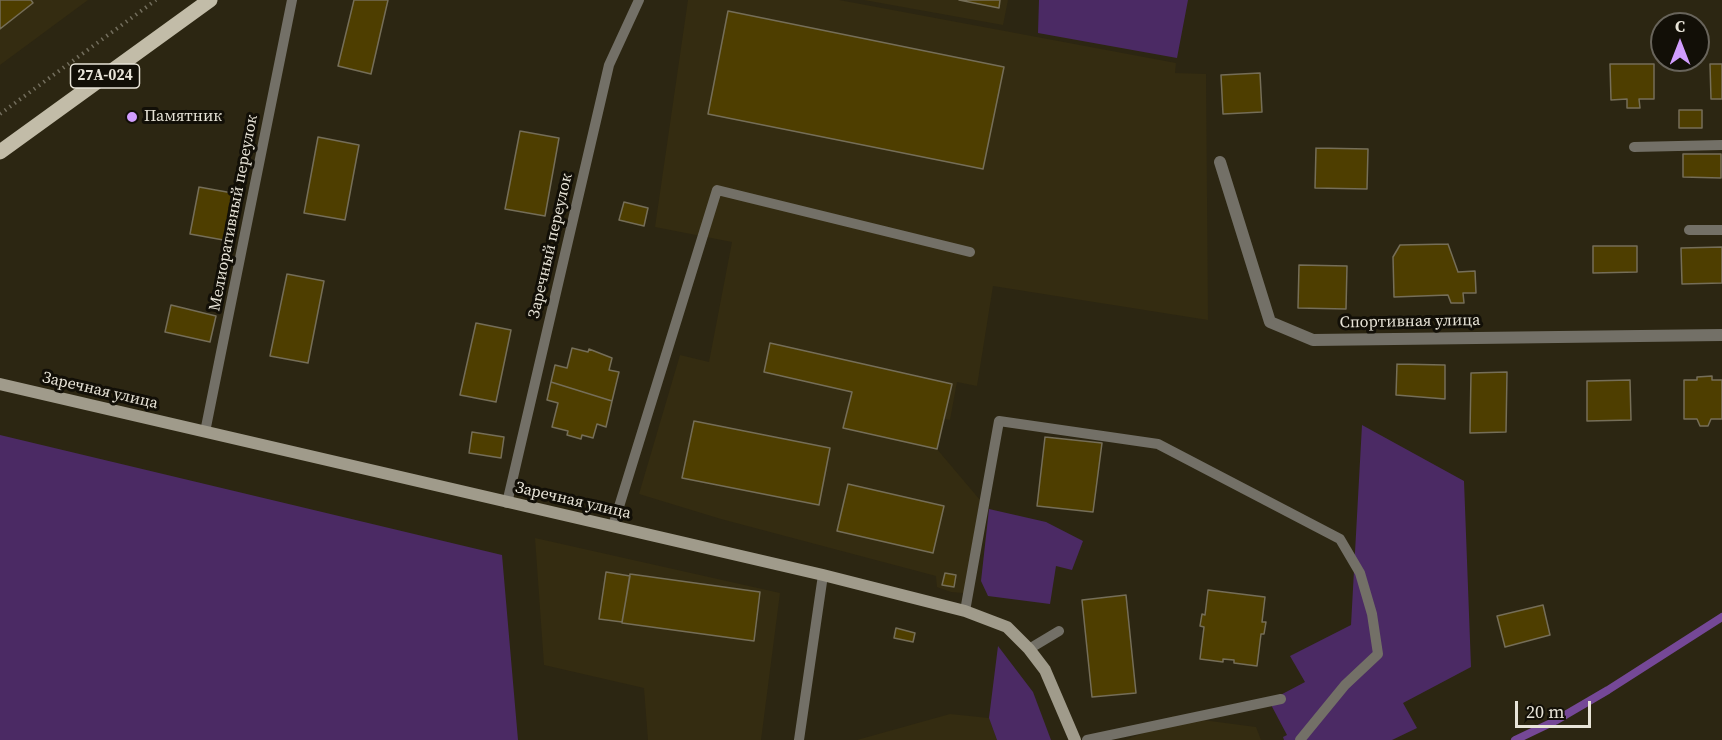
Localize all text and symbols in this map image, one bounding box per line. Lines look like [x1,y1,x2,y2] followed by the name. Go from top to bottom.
[1650,12,1710,72] north arrow
[1675,15,1685,37] text: С
[70,64,140,88] road number: 27А-024
[144,107,222,127] place label: Памятник
[125,110,139,124] marker: Памятник
[206,113,262,313] street label: Мелиоративный переулок
[525,172,577,320] street label: Заречный переулок
[1340,311,1480,333] street label: Спортивная улица
[40,368,160,414] street label: Заречная улица
[513,478,633,524] street label: Заречная улица
[1518,689,1594,727] scale bar
[1526,699,1564,724] text: 20 m

